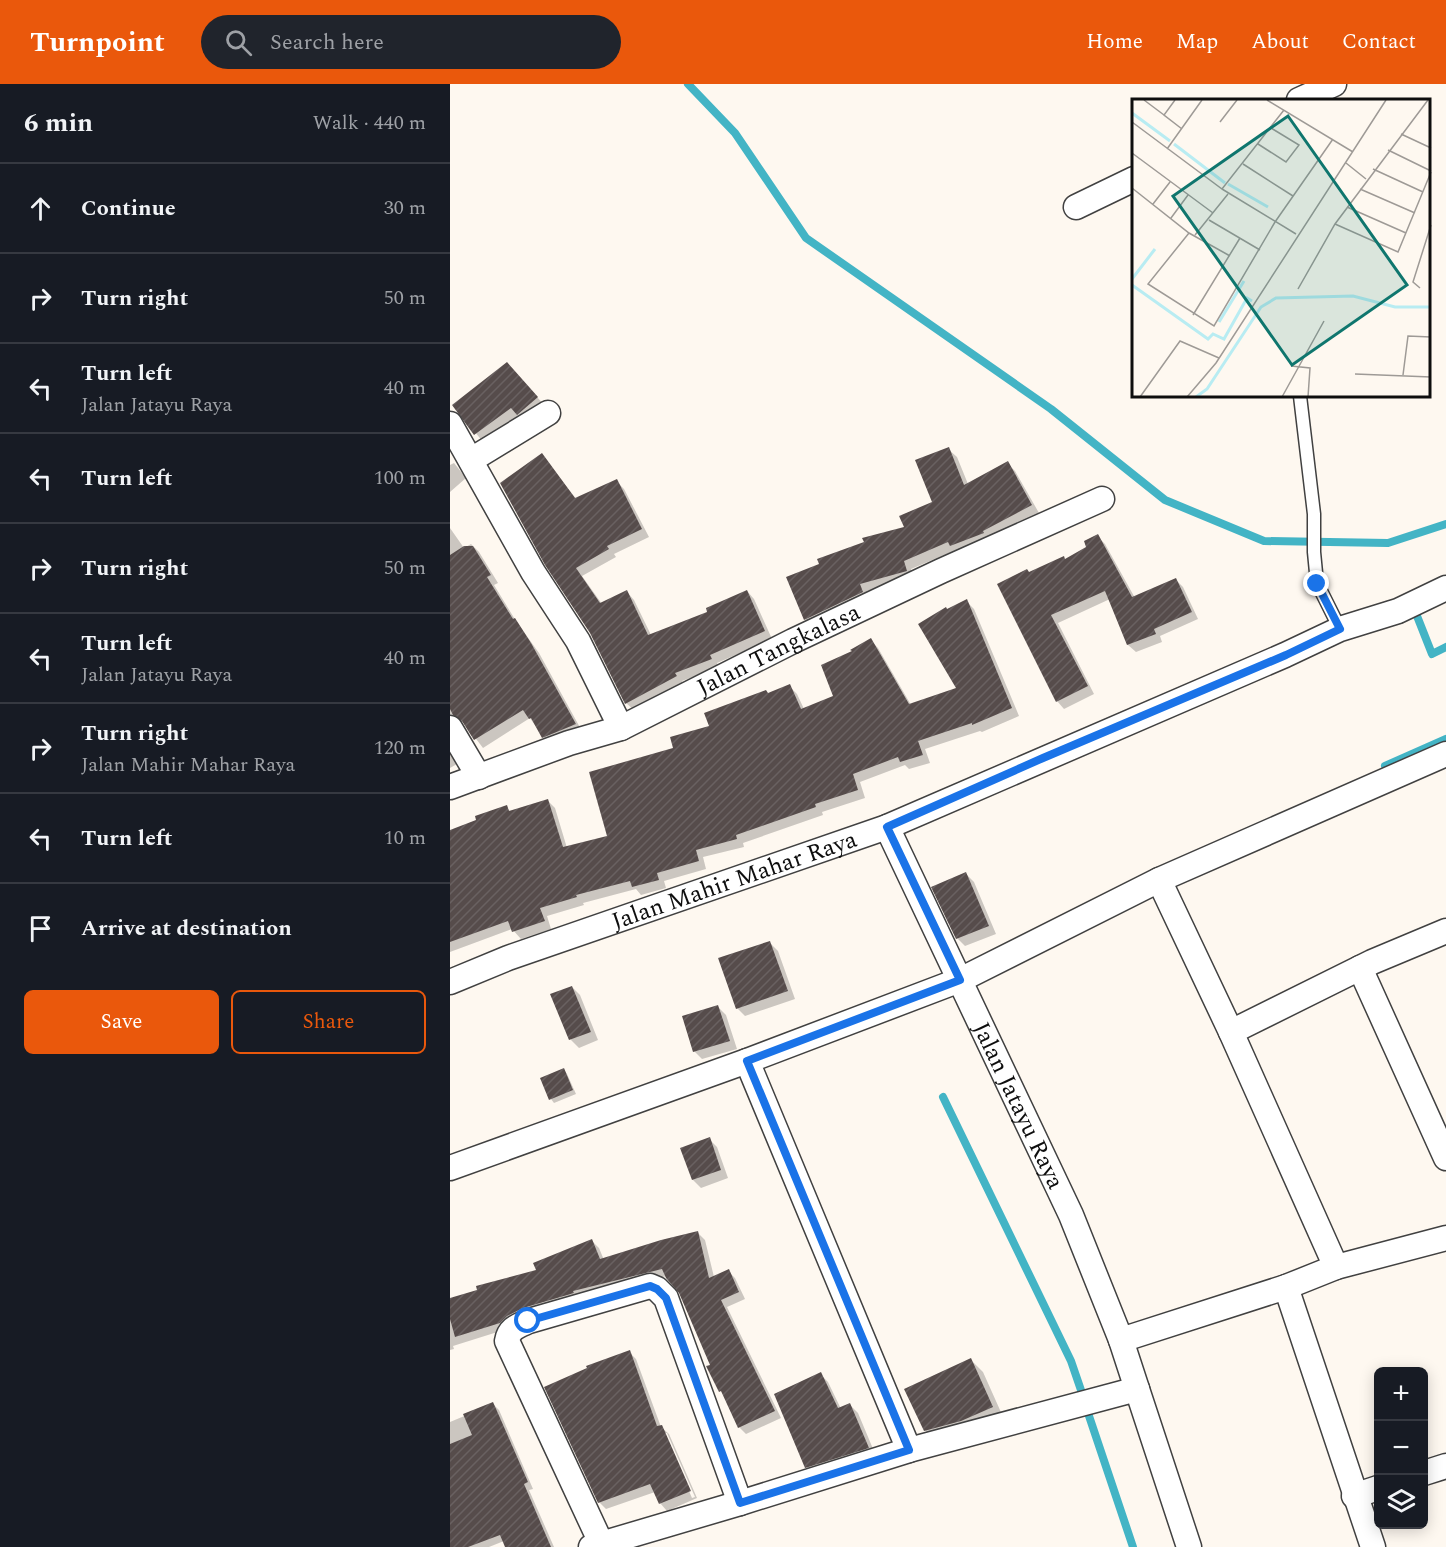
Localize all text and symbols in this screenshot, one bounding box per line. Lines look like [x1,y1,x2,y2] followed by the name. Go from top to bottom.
[201,15,621,69] search box
[30,21,165,64] text: Turnpoint
[222,26,255,59] icon: search
[270,26,384,59] text: Search here
[1086,26,1143,58] text: Home
[1176,26,1218,58] text: Map
[1251,26,1309,58] text: About
[1342,26,1416,58] text: Contact
[1132,99,1431,398] inset map
[24,103,93,143] text: 6 min
[313,108,426,138] text: Walk · 440 m
[24,192,57,225] icon: ahead
[81,192,176,225] text: Continue
[384,193,426,223] text: 30 m
[24,282,57,315] icon: right
[81,282,188,315] text: Turn right
[384,283,426,313] text: 50 m
[81,357,173,390] text: Turn left
[24,372,57,405] icon: left
[384,373,426,403] text: 40 m
[81,390,232,420] text: Jalan Jatayu Raya
[24,462,57,495] icon: left
[81,462,173,495] text: Turn left
[374,463,426,493] text: 100 m
[24,552,57,585] icon: right
[81,552,188,585] text: Turn right
[384,553,426,583] text: 50 m
[1303,570,1329,596] route end
[691,595,867,706] street label: Jalan Tangkalasa
[81,627,173,660] text: Turn left
[24,642,57,675] icon: left
[384,643,426,673] text: 40 m
[81,660,232,690] text: Jalan Jatayu Raya
[81,717,188,750] text: Turn right
[24,732,57,765] icon: right
[374,733,426,763] text: 120 m
[81,750,295,780] text: Jalan Mahir Mahar Raya
[24,822,57,855] icon: left
[81,822,173,855] text: Turn left
[607,822,862,940] street label: Jalan Mahir Mahar Raya
[384,823,426,853] text: 10 m
[24,912,57,945] icon: arrive
[81,912,292,945] text: Arrive at destination
[24,990,219,1054] button: Save
[231,990,426,1054] button: Share
[963,1016,1073,1196] street label: Jalan Jatayu Raya
[514,1307,540,1333] route start
[1374,1367,1428,1529] map controls
[1374,1367,1428,1421] button: +
[1374,1421,1428,1475] button: −
[1374,1475,1428,1529] button: layers

